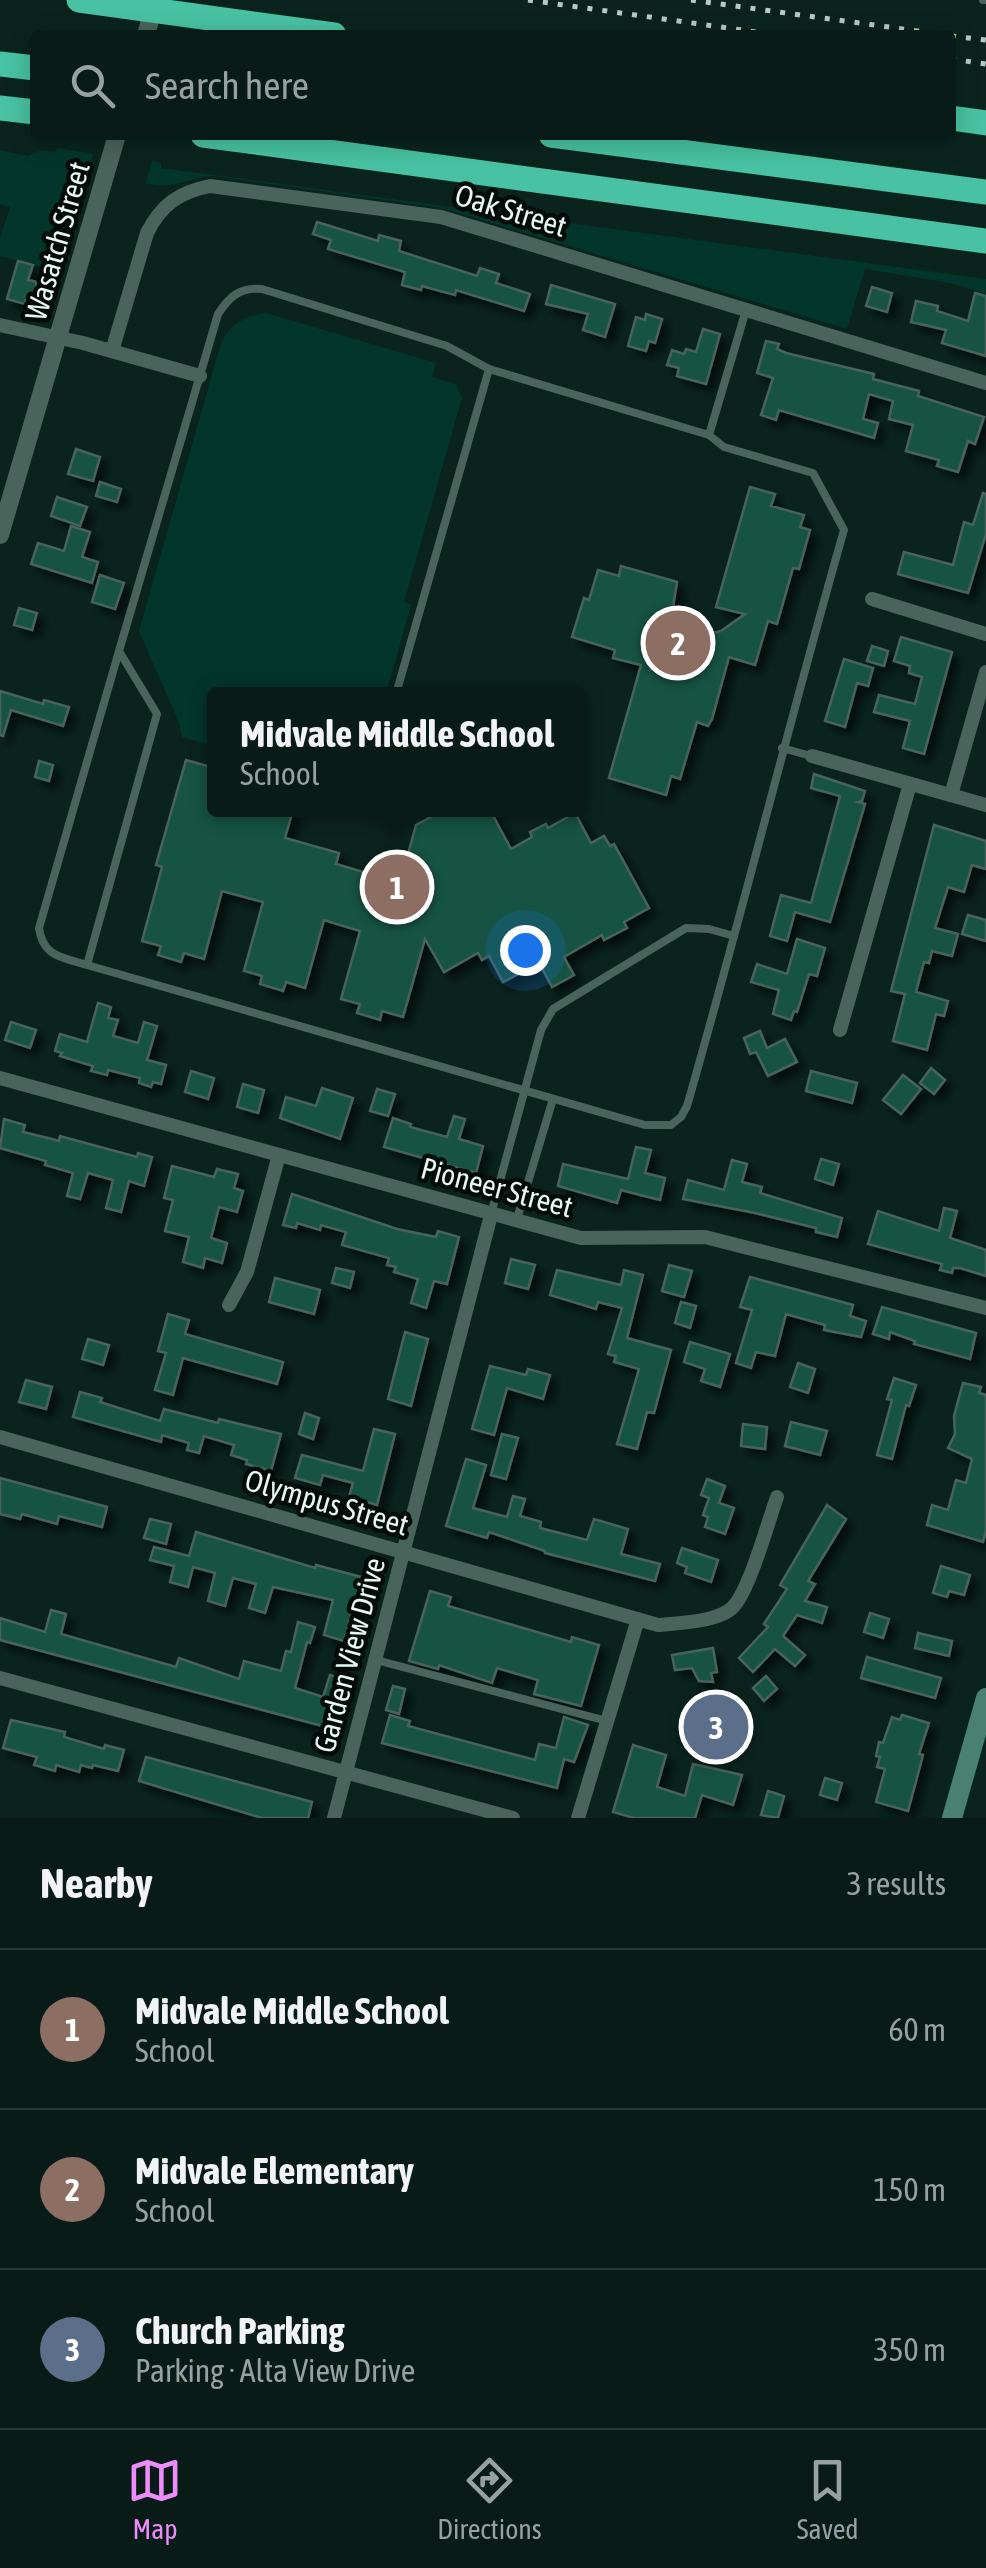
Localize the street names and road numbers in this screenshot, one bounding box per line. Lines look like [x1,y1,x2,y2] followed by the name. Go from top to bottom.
[18,158,96,324] street label: Wasatch Street
[451,177,571,243] street label: Oak Street
[417,1150,577,1224] street label: Pioneer Street
[241,1462,413,1542] street label: Olympus Street
[307,1554,391,1756] street label: Garden View Drive

